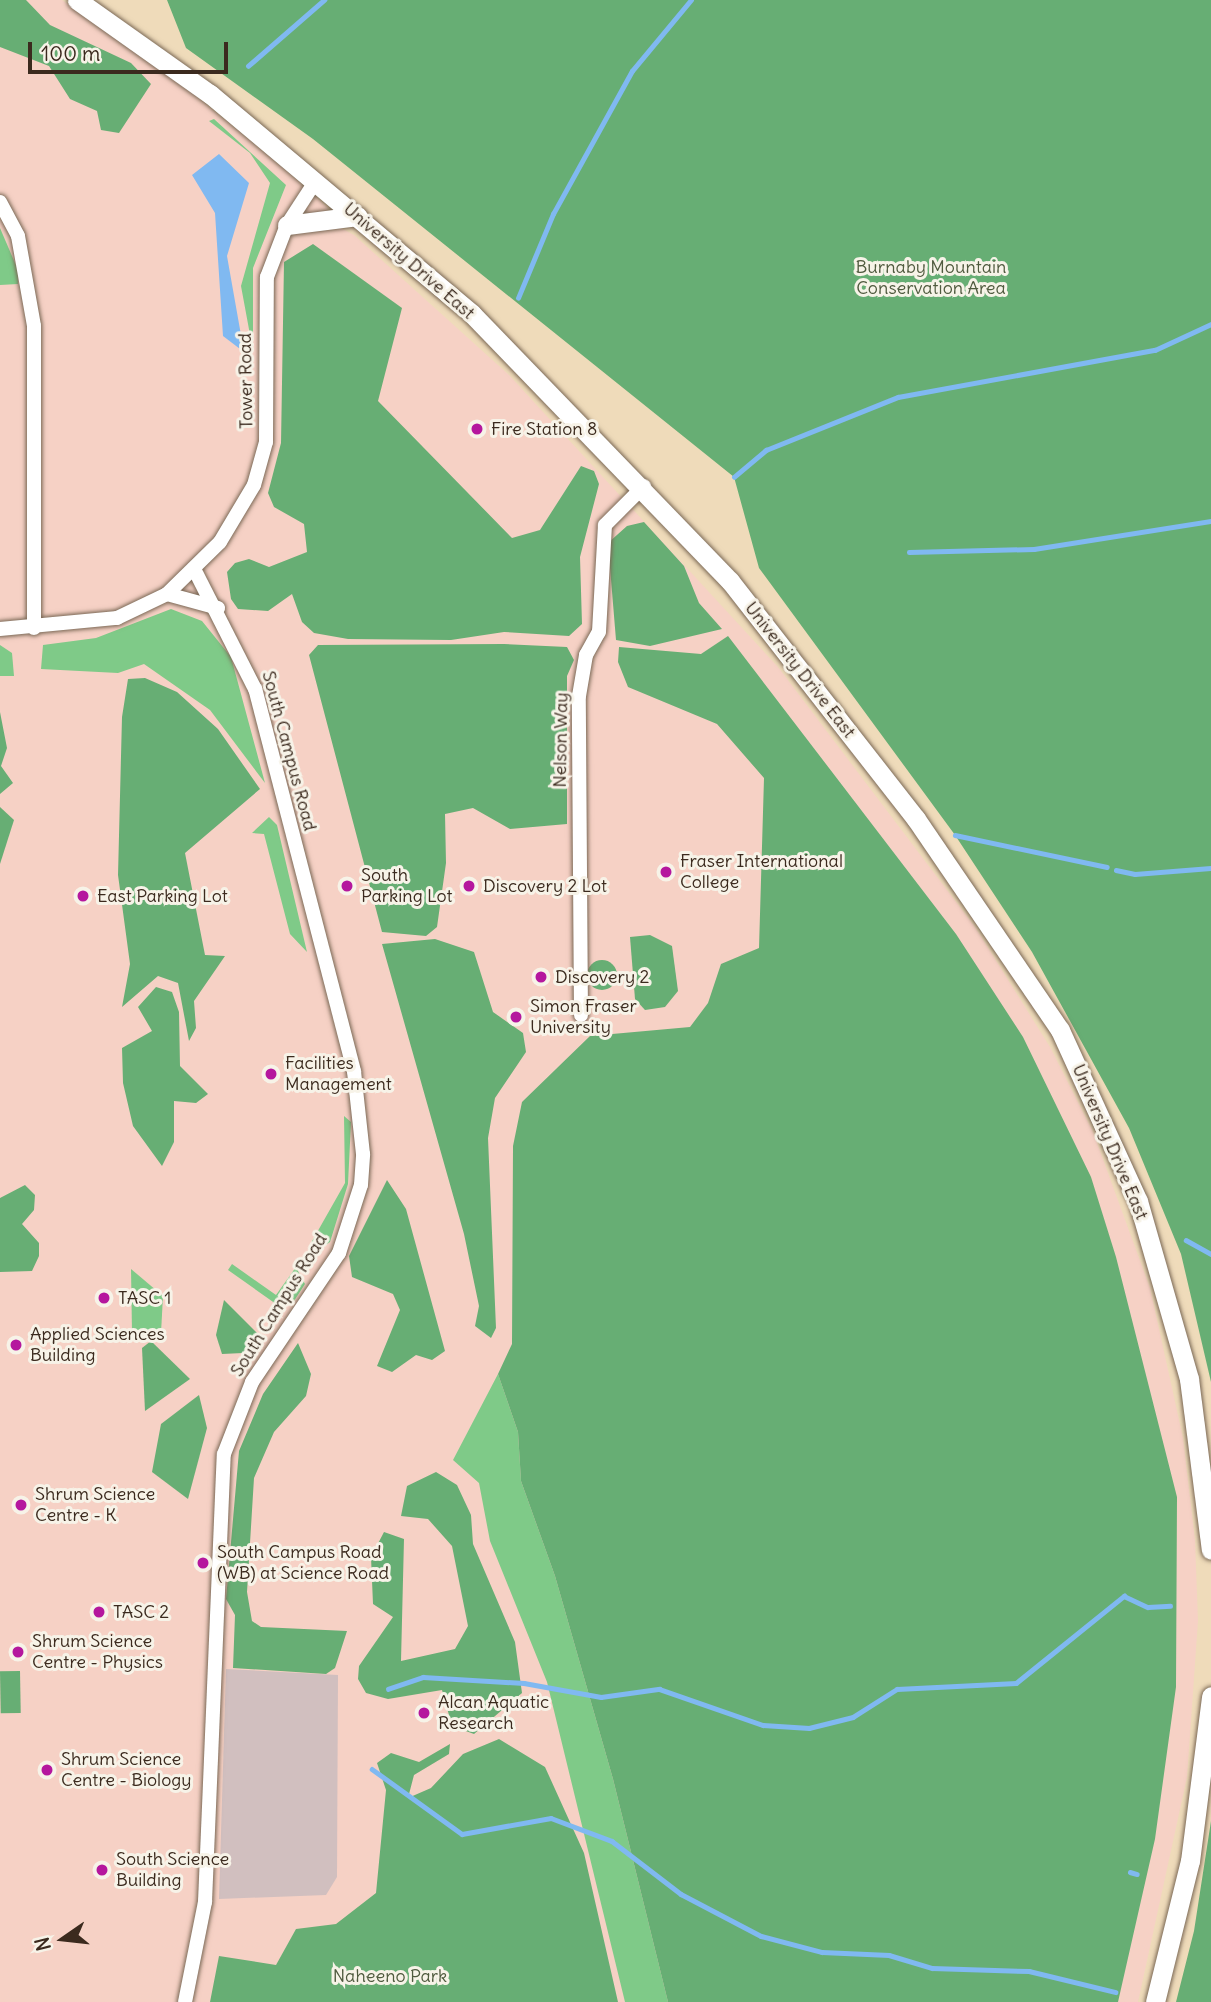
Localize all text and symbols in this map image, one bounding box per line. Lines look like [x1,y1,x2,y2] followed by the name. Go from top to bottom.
[32,28,231,72] scale bar
[41,40,100,67] text: 100 m
[339,198,479,324] street label: University Drive East
[856,257,1006,300] park label: Burnaby Mountain Conservation Area
[234,333,258,429] street label: Tower Road
[491,418,597,440] place label: Fire Station 8
[469,421,485,437] marker: Fire Station 8
[740,598,860,742] street label: University Drive East
[257,669,321,833] street label: South Campus Road
[549,692,573,788] street label: Nelson Way
[680,851,843,894] place label: Fraser International College
[658,864,674,880] marker: Fraser International College
[361,865,453,908] place label: South Parking Lot
[483,875,607,897] place label: Discovery 2 Lot
[339,878,355,894] marker: South Parking Lot
[461,878,477,894] marker: Discovery 2 Lot
[97,885,228,907] place label: East Parking Lot
[75,888,91,904] marker: East Parking Lot
[555,966,649,988] place label: Discovery 2
[533,969,549,985] marker: Discovery 2
[530,996,637,1038] place label: Simon Fraser University
[508,1009,524,1025] marker: Simon Fraser University
[285,1053,392,1096] place label: Facilities Management
[1067,1061,1153,1223] street label: University Drive East
[263,1066,279,1082] marker: Facilities Management
[226,1229,332,1381] street label: South Campus Road
[118,1287,171,1309] place label: TASC 1
[96,1290,112,1306] marker: TASC 1
[30,1324,165,1366] place label: Applied Sciences Building
[8,1337,24,1353] marker: Applied Sciences Building
[35,1484,155,1526] place label: Shrum Science Centre - K
[13,1497,29,1513] marker: Shrum Science Centre - K
[217,1542,389,1584] place label: South Campus Road (WB) at Science Road
[195,1555,211,1571] marker: South Campus Road (WB) at Science Road
[113,1601,169,1623] place label: TASC 2
[91,1604,107,1620] marker: TASC 2
[32,1631,163,1674] place label: Shrum Science Centre - Physics
[10,1644,26,1660] marker: Shrum Science Centre - Physics
[438,1692,549,1734] place label: Alcan Aquatic Research
[416,1705,432,1721] marker: Alcan Aquatic Research
[61,1749,192,1792] place label: Shrum Science Centre - Biology
[39,1762,55,1778] marker: Shrum Science Centre - Biology
[116,1849,229,1892] place label: South Science Building
[94,1862,110,1878] marker: South Science Building
[28,1904,98,1974] north arrow
[29,1935,56,1953] text: N
[333,1965,447,1987] park label: Naheeno Park

